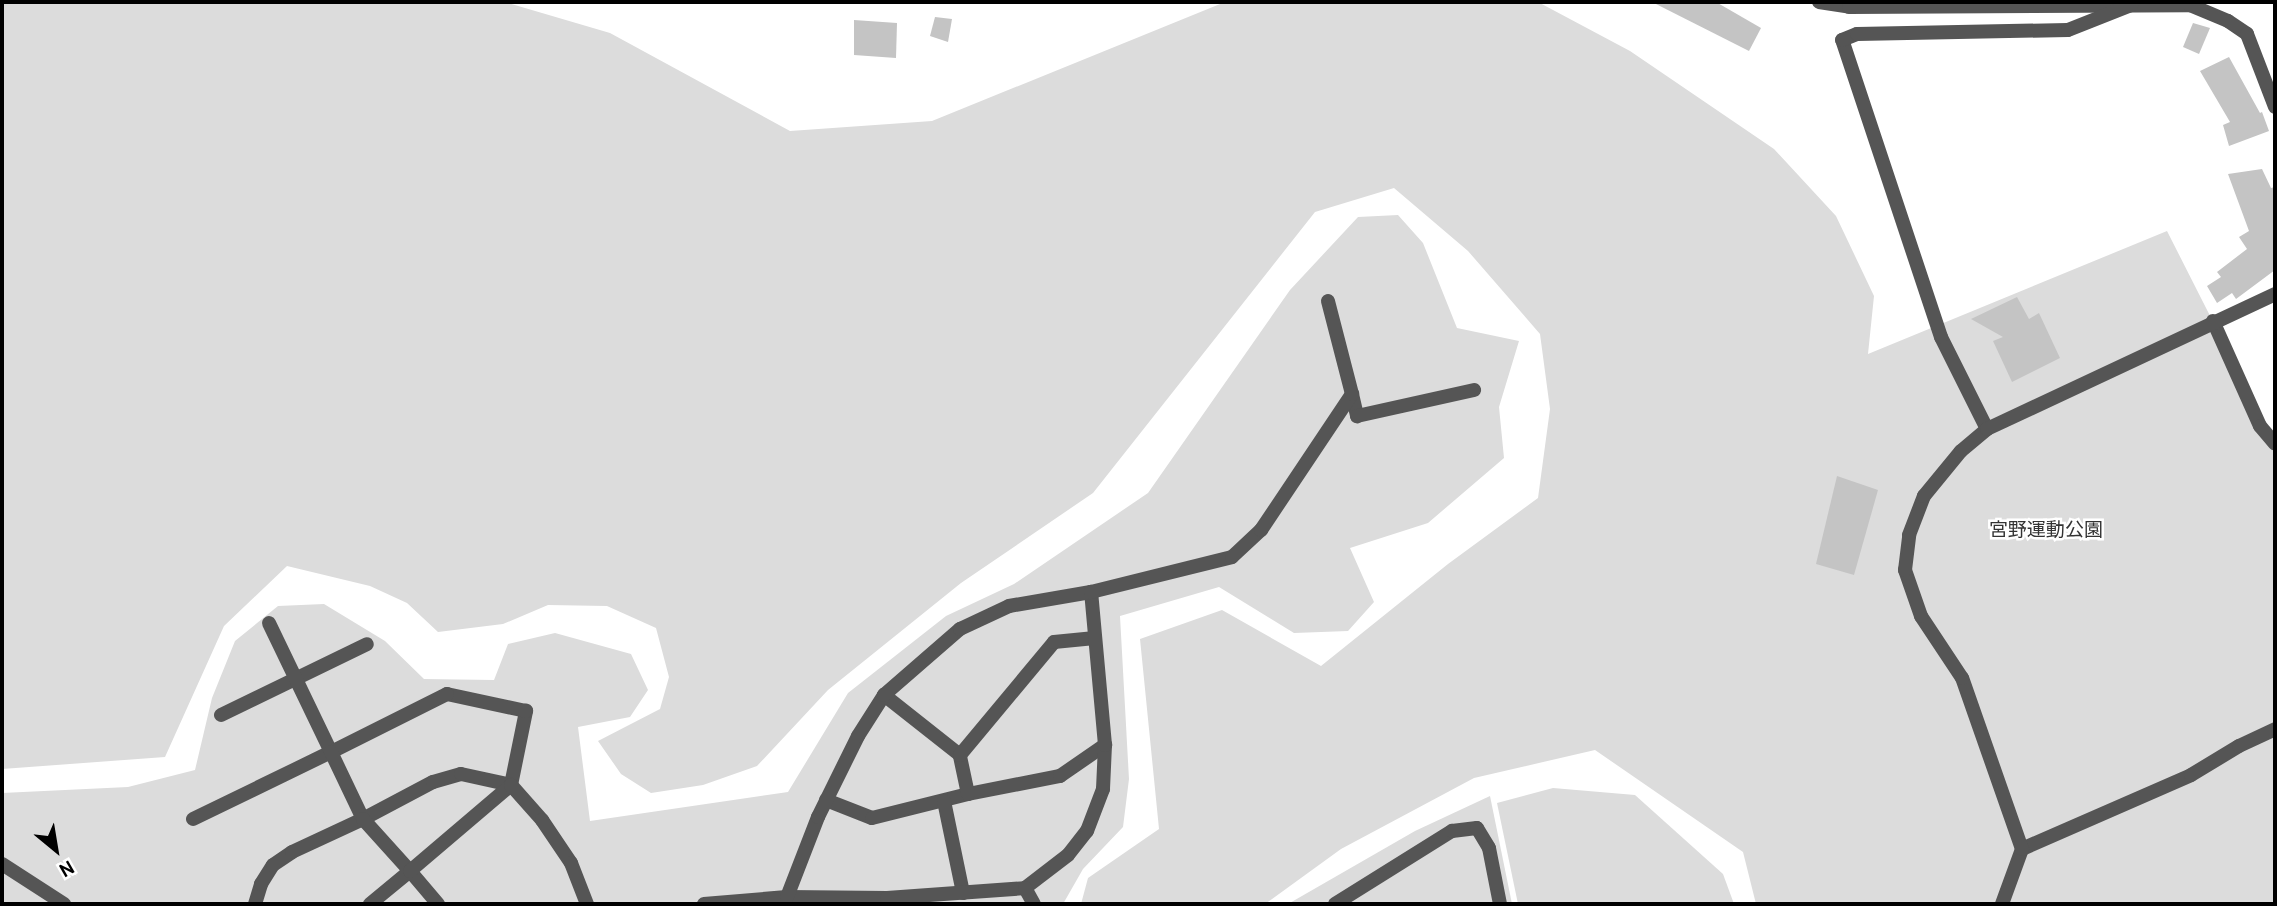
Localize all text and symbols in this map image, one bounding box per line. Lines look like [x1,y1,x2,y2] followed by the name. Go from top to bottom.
[1989,519,2103,541] park label: 宮野運動公園
[21,815,91,885] north arrow
[55,855,78,882] text: N

